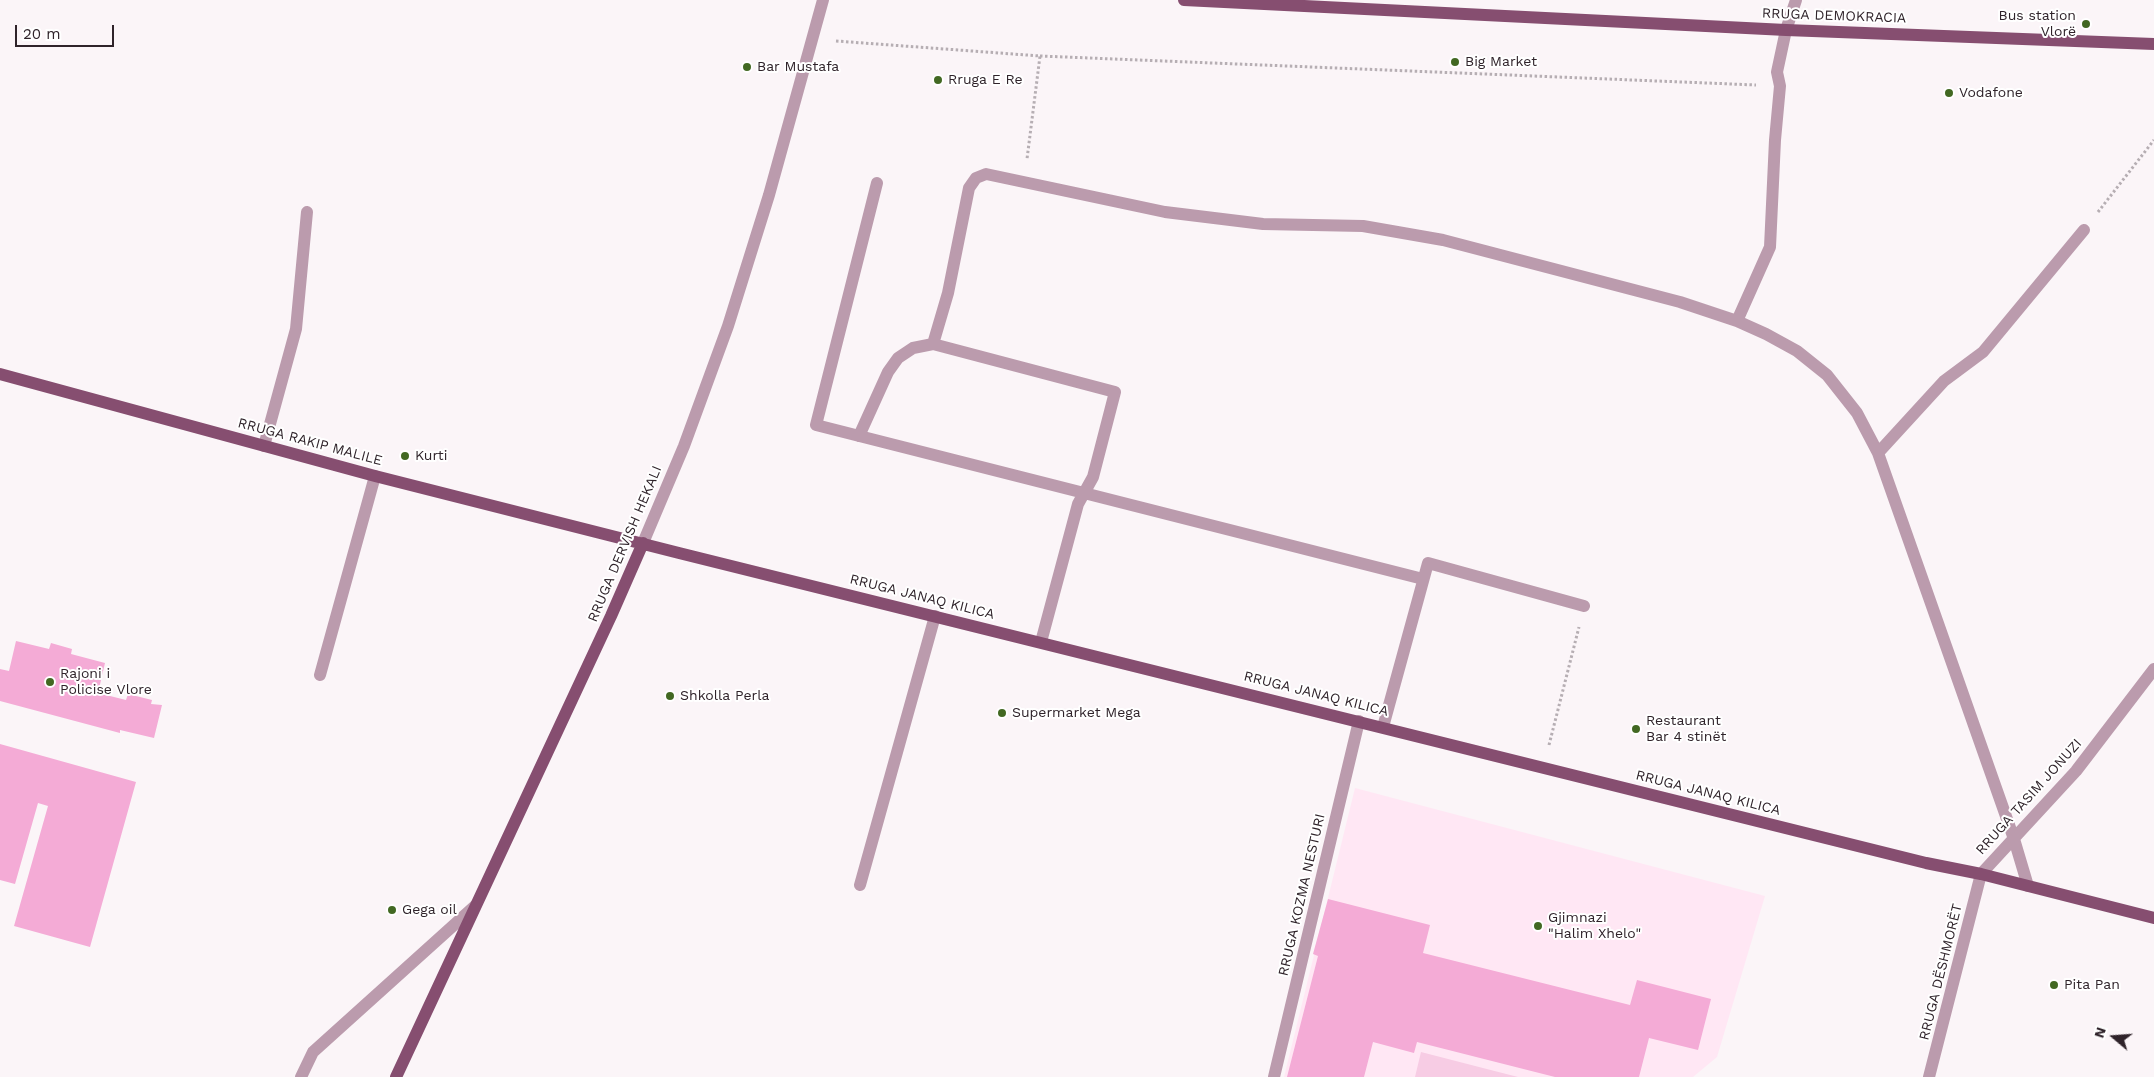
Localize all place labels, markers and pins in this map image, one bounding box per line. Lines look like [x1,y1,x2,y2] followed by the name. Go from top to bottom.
[1999,8,2076,40] place label: Bus station Vlorë
[2080,18,2092,30] marker: Bus station Vlorë
[1465,54,1537,70] place label: Big Market
[1449,56,1461,68] marker: Big Market
[757,59,839,75] place label: Bar Mustafa
[741,61,753,73] marker: Bar Mustafa
[948,72,1023,88] place label: Rruga E Re
[932,74,944,86] marker: Rruga E Re
[1959,85,2023,101] place label: Vodafone
[1943,87,1955,99] marker: Vodafone
[415,448,447,464] place label: Kurti
[399,450,411,462] marker: Kurti
[60,666,152,699] place label: Rajoni i Policise Vlore
[44,676,56,688] marker: Rajoni i Policise Vlore
[680,688,769,704] place label: Shkolla Perla
[664,690,676,702] marker: Shkolla Perla
[1012,705,1141,721] place label: Supermarket Mega
[996,707,1008,719] marker: Supermarket Mega
[1646,713,1726,746] place label: Restaurant Bar 4 stinët
[1630,723,1642,735] marker: Restaurant Bar 4 stinët
[402,902,457,918] place label: Gega oil
[386,904,398,916] marker: Gega oil
[1548,910,1641,942] place label: Gjimnazi "Halim Xhelo"
[1532,920,1544,932] marker: Gjimnazi "Halim Xhelo"
[2064,977,2120,993] place label: Pita Pan
[2048,979,2060,991] marker: Pita Pan

